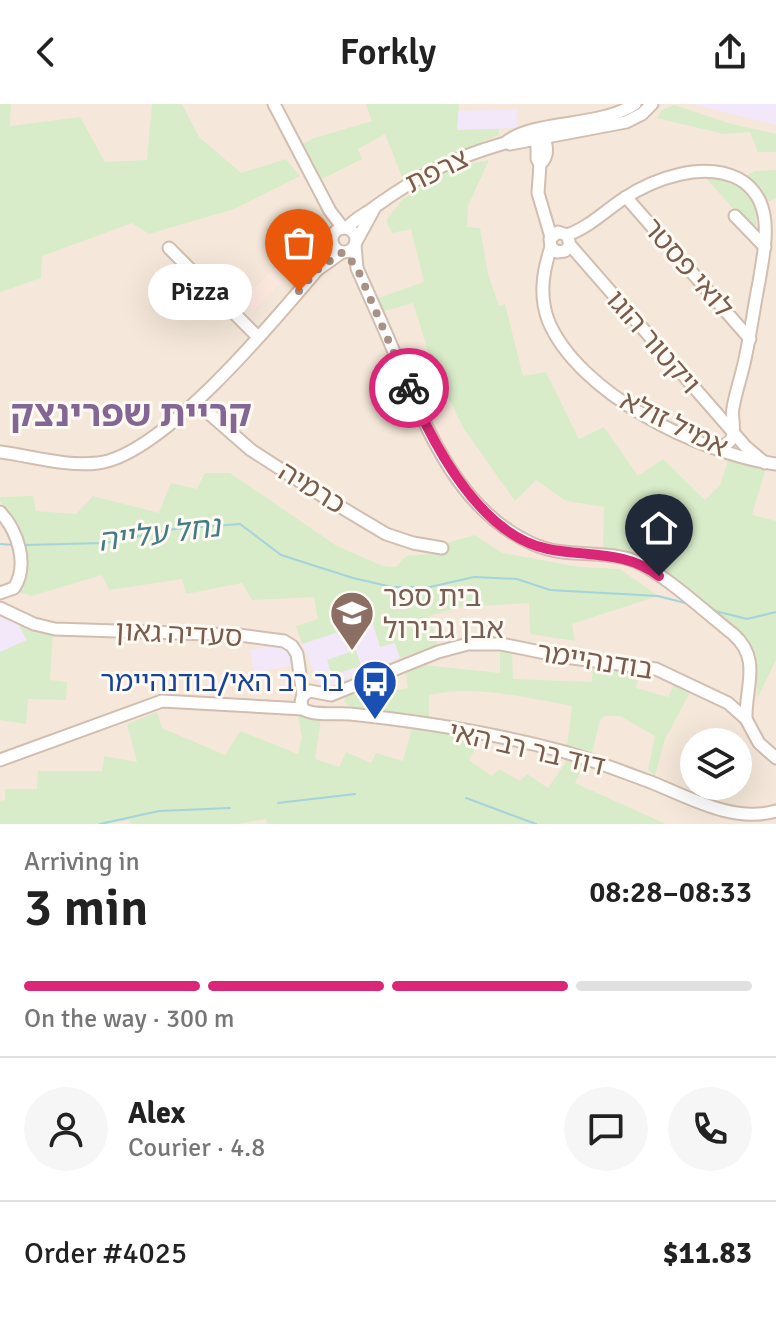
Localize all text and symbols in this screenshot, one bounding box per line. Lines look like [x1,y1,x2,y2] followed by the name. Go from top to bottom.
[24,30,68,74] icon: back
[340,30,436,75] text: Forkly
[708,30,752,74] icon: share
[400,141,474,201] street label: צרפת
[265,209,333,291] pin
[635,211,741,325] street label: לואי פסטר
[277,221,321,265] icon: bag
[147,263,251,319] callout: Pizza
[170,276,230,308] text: Pizza
[599,283,707,401] street label: ויקטור הוגו
[369,348,449,428] courier
[387,366,431,410] icon: bike
[615,383,733,465] street label: אמיל זולא
[10,392,252,437] district label: קריית שפרינצק
[272,454,352,522] street label: כרמיה
[625,494,693,576] pin
[637,506,681,550] icon: home
[96,508,225,560] water label: נחל עלייה
[383,580,504,646] place label: בית ספר אבן גבירול
[328,589,376,652] school or university icon: בית ספר אבן גבירול
[115,614,243,654] street label: סעדיה גאון
[534,635,656,687] street label: בודנהיימר
[351,658,399,721] bus stop icon: בר רב האי/בודנהיימר
[100,665,344,699] place label: בר רב האי/בודנהיימר
[445,714,609,784] street label: דוד בר רב האי
[680,728,752,800] map controls
[680,728,752,800] button: layers
[24,846,140,878] text: Arriving in
[589,874,752,911] text: 08:28–08:33
[24,876,149,940] text: 3 min
[24,1003,234,1035] text: On the way · 300 m
[24,1087,108,1171] button: person
[564,1087,648,1171] button: chat
[668,1087,752,1171] button: phone
[128,1095,185,1132] text: Alex
[128,1132,265,1164] text: Courier · 4.8
[24,1235,187,1272] text: Order #4025
[662,1235,752,1272] text: $11.83

